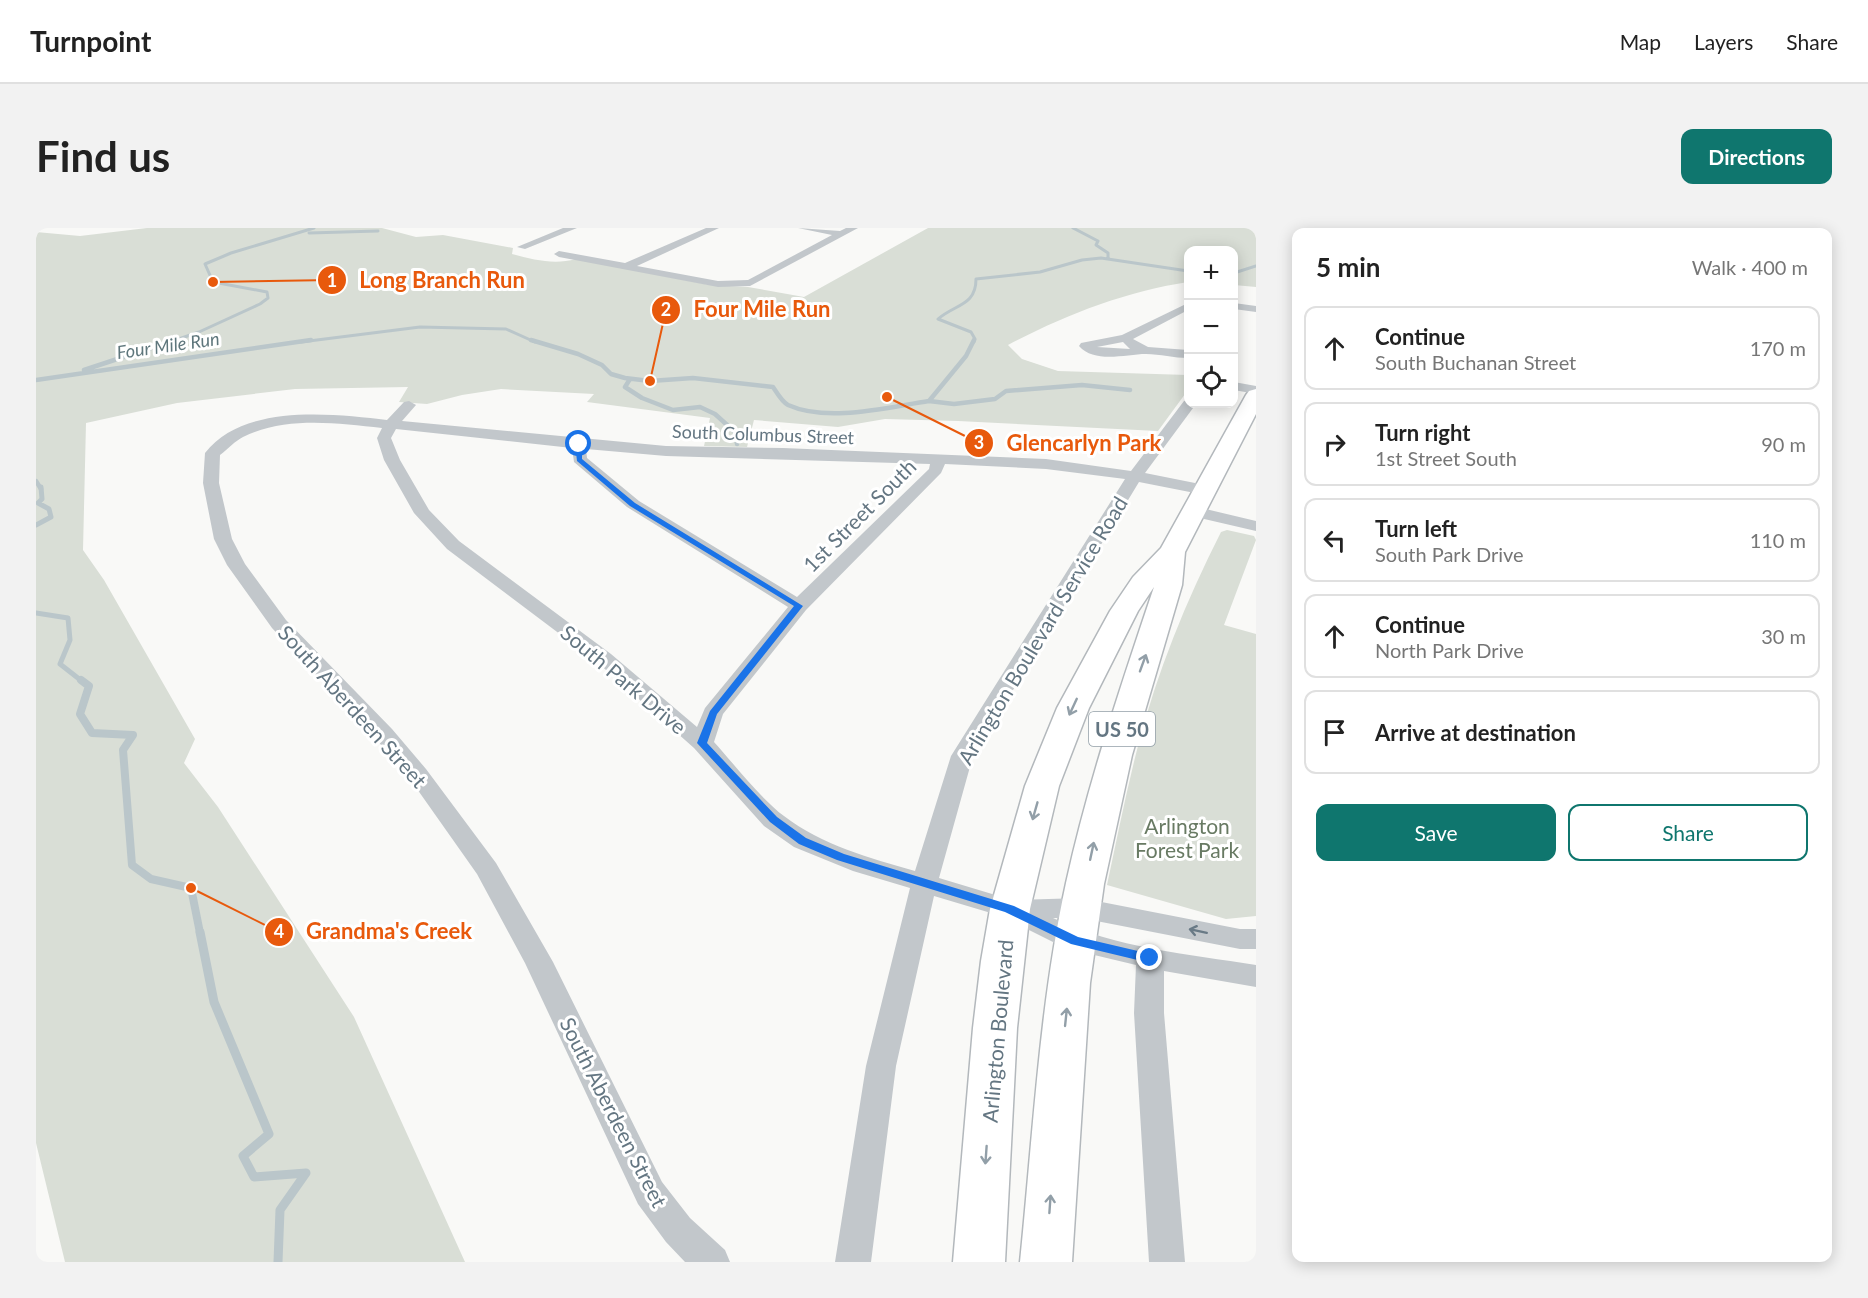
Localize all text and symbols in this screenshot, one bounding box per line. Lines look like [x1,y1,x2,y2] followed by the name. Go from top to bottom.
[30,24,151,58] text: Turnpoint
[1620,29,1661,54] text: Map
[1694,29,1753,54] text: Layers
[1786,29,1838,54] text: Share
[1681,129,1832,184] button: Directions
[36,131,170,181] text: Find us
[1184,246,1238,408] map controls
[1184,246,1238,300] button: +
[1316,251,1380,283] text: 5 min
[1692,255,1808,279] text: Walk · 400 m
[317,260,537,300] callout: Long Branch Run
[359,266,525,293] text: Long Branch Run
[327,269,337,291] text: 1
[651,290,843,330] callout: Four Mile Run
[694,295,830,322] text: Four Mile Run
[661,298,671,320] text: 2
[1184,300,1238,354] button: −
[1375,323,1465,350] text: Continue
[115,327,221,363] water label: Four Mile Run
[1318,332,1351,365] icon: ahead
[1750,336,1806,360] text: 170 m
[1375,350,1576,374] text: South Buchanan Street
[1184,354,1238,408] button: locate
[1375,419,1470,446] text: Turn right
[672,420,855,448] street label: South Columbus Street
[964,423,1173,463] callout: Glencarlyn Park
[1318,428,1351,461] icon: right
[1007,429,1162,456] text: Glencarlyn Park
[565,430,591,456] route start
[974,431,984,453] text: 3
[1761,432,1806,456] text: 90 m
[1375,446,1517,470] text: 1st Street South
[797,453,921,577] street label: 1st Street South
[952,492,1132,768] street label: Arlington Boulevard Service Road
[1375,515,1457,542] text: Turn left
[1318,524,1351,557] icon: left
[1750,528,1806,552] text: 110 m
[1375,542,1524,566] text: South Park Drive
[1375,611,1465,638] text: Continue
[556,619,692,739] street label: South Park Drive
[274,620,433,793] street label: South Aberdeen Street
[1318,620,1351,653] icon: ahead
[1761,624,1806,648] text: 30 m
[1375,638,1524,662] text: North Park Drive
[1138,654,1149,673] one-way arrow
[1067,697,1079,715] one-way arrow
[1089,712,1155,746] road number: US 50
[1318,716,1351,749] icon: arrive
[1375,719,1576,746] text: Arrive at destination
[1029,801,1040,820] one-way arrow
[1316,804,1556,861] button: Save
[1568,804,1808,861] button: Share
[1135,813,1239,862] park label: Arlington Forest Park
[1087,842,1098,861] one-way arrow
[264,912,484,952] callout: Grandma's Creek
[306,917,472,944] text: Grandma's Creek
[274,920,284,942] text: 4
[1189,925,1208,937] one-way arrow
[977,938,1017,1124] street label: Arlington Boulevard
[1136,944,1162,970] route end
[1061,1008,1072,1028] one-way arrow
[555,1013,673,1211] street label: South Aberdeen Street
[981,1145,992,1165] one-way arrow
[1045,1194,1056,1214] one-way arrow

